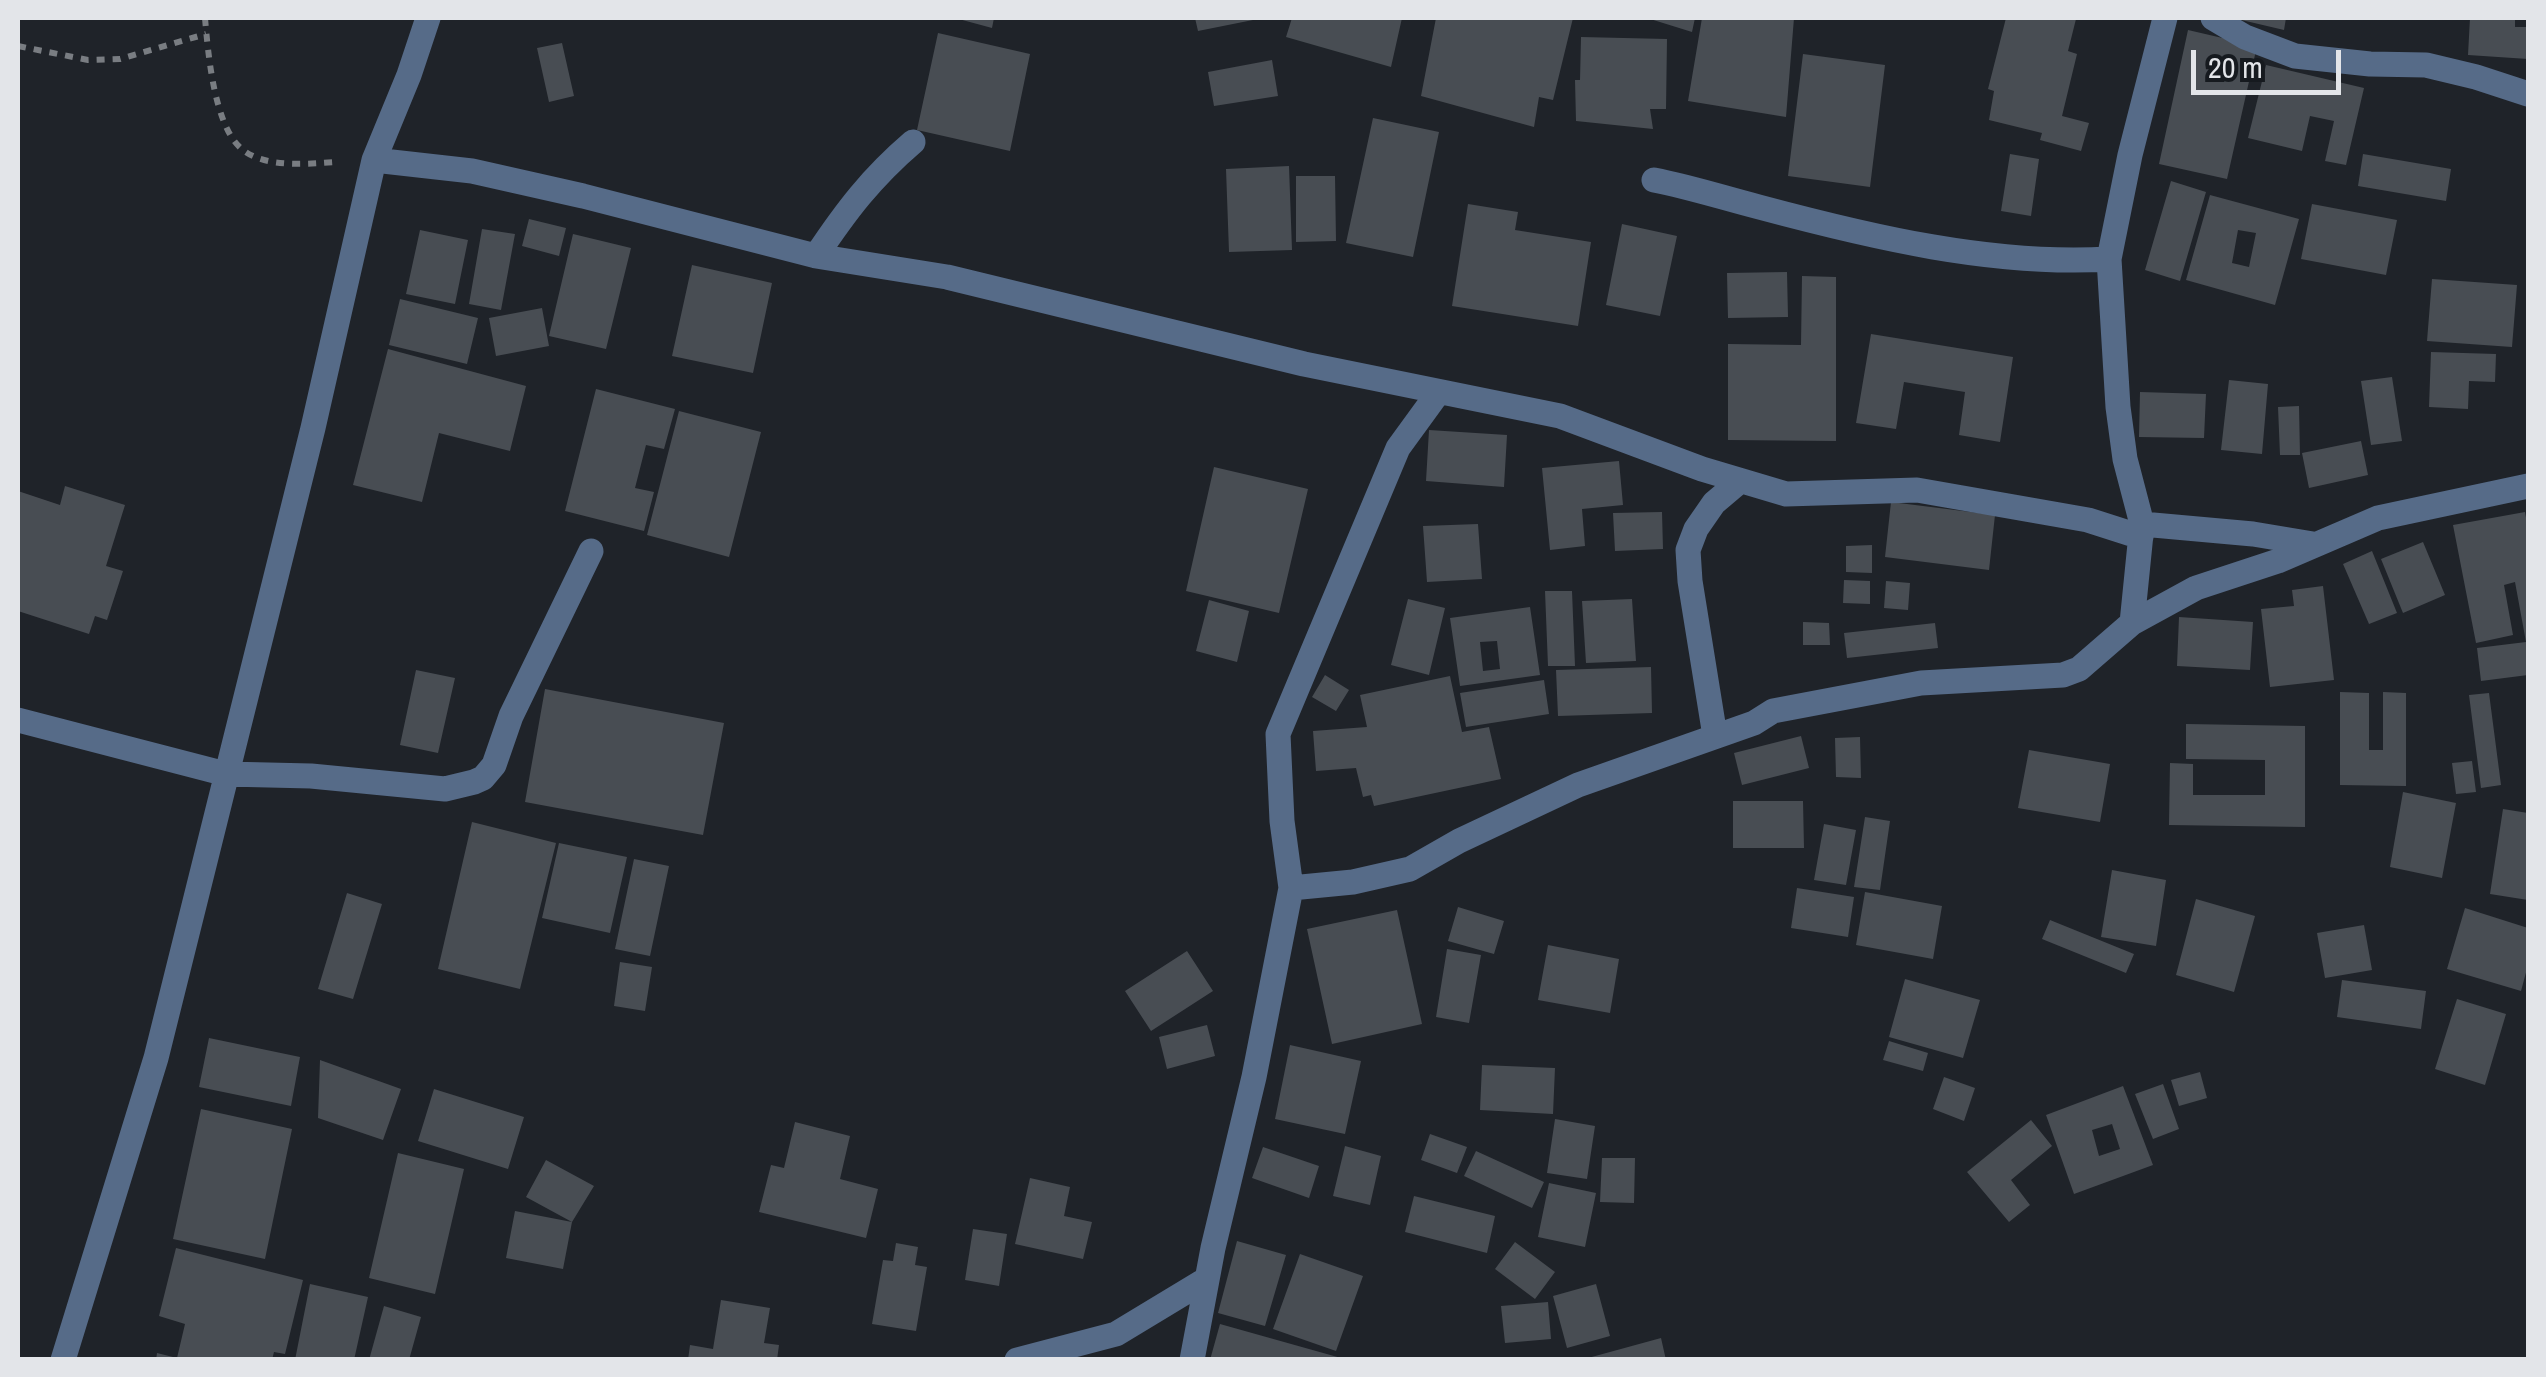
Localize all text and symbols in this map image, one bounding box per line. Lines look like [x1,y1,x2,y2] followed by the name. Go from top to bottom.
[2196,30,2346,92] scale bar
[2208,47,2263,87] text: 20 m

